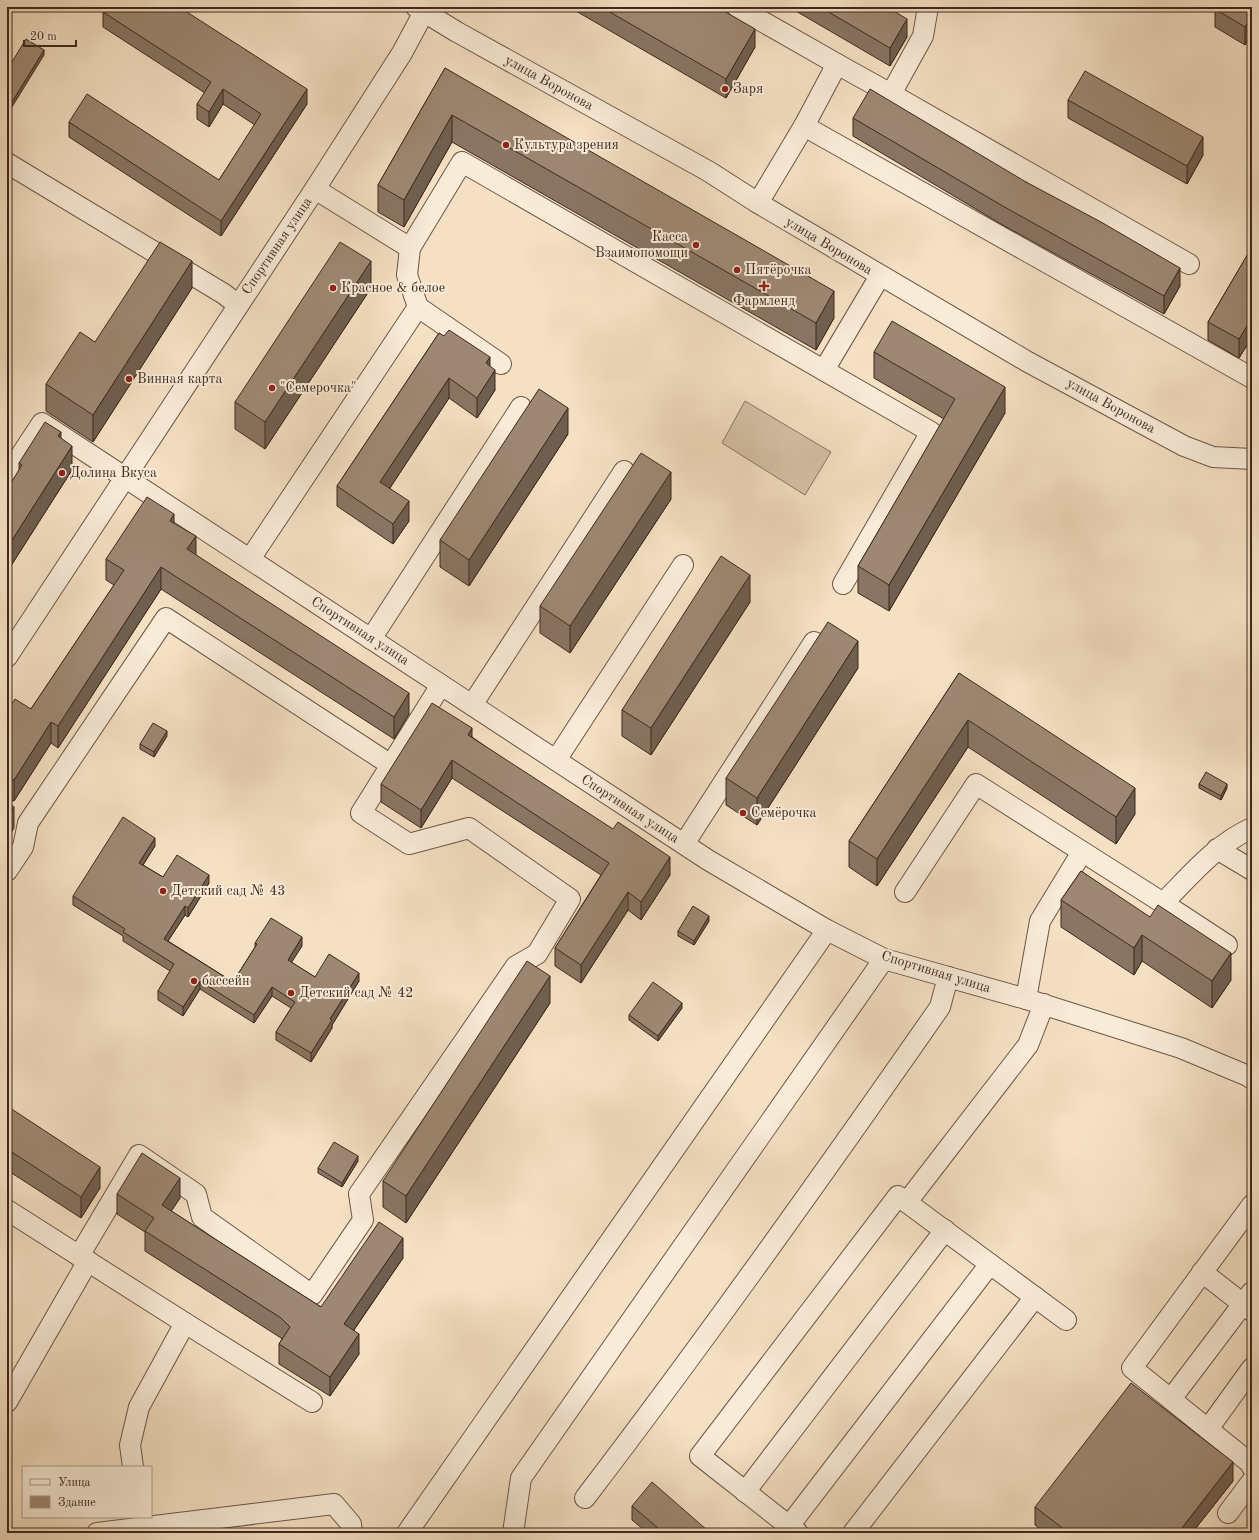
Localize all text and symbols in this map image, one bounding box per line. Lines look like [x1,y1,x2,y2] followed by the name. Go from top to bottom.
[24,22,76,48] scale bar
[30,31,57,43] text: 20 m
[502,53,596,113] street label: улица Воронова
[733,82,763,96] place label: Заря
[720,84,730,94] marker: Заря
[514,138,619,152] place label: Культура зрения
[501,140,511,150] marker: Культура зрения
[239,195,315,297] street label: Спортивная улица
[783,215,875,277] street label: улица Воронова
[595,230,688,260] place label: Касса Взаимопомощи
[691,240,701,250] marker: Касса Взаимопомощи
[745,263,812,277] place label: Пятёрочка
[732,265,742,275] marker: Пятёрочка
[341,281,445,295] place label: Красное & белое
[759,281,769,291] marker: Фармленд
[328,283,338,293] marker: Красное & белое
[733,294,795,308] place label: Фармленд
[137,372,222,386] place label: Винная карта
[124,374,134,384] marker: Винная карта
[1064,376,1158,436] street label: улица Воронова
[280,381,357,395] place label: "Семерочка"
[267,383,277,393] marker: "Семерочка"
[70,466,157,480] place label: Долина Вкуса
[57,468,67,478] marker: Долина Вкуса
[309,594,412,668] street label: Спортивная улица
[579,772,682,846] street label: Спортивная улица
[751,806,817,820] place label: Семёрочка
[738,808,748,818] marker: Семёрочка
[171,884,285,898] place label: Детский сад № 43
[158,886,168,896] marker: Детский сад № 43
[880,949,992,995] street label: Спортивная улица
[202,974,250,988] place label: бассейн
[189,976,199,986] marker: бассейн
[299,986,413,1000] place label: Детский сад № 42
[286,988,296,998] marker: Детский сад № 42
[22,1466,152,1518] legend
[58,1477,91,1489] text: Улица
[58,1497,96,1509] text: Здание

